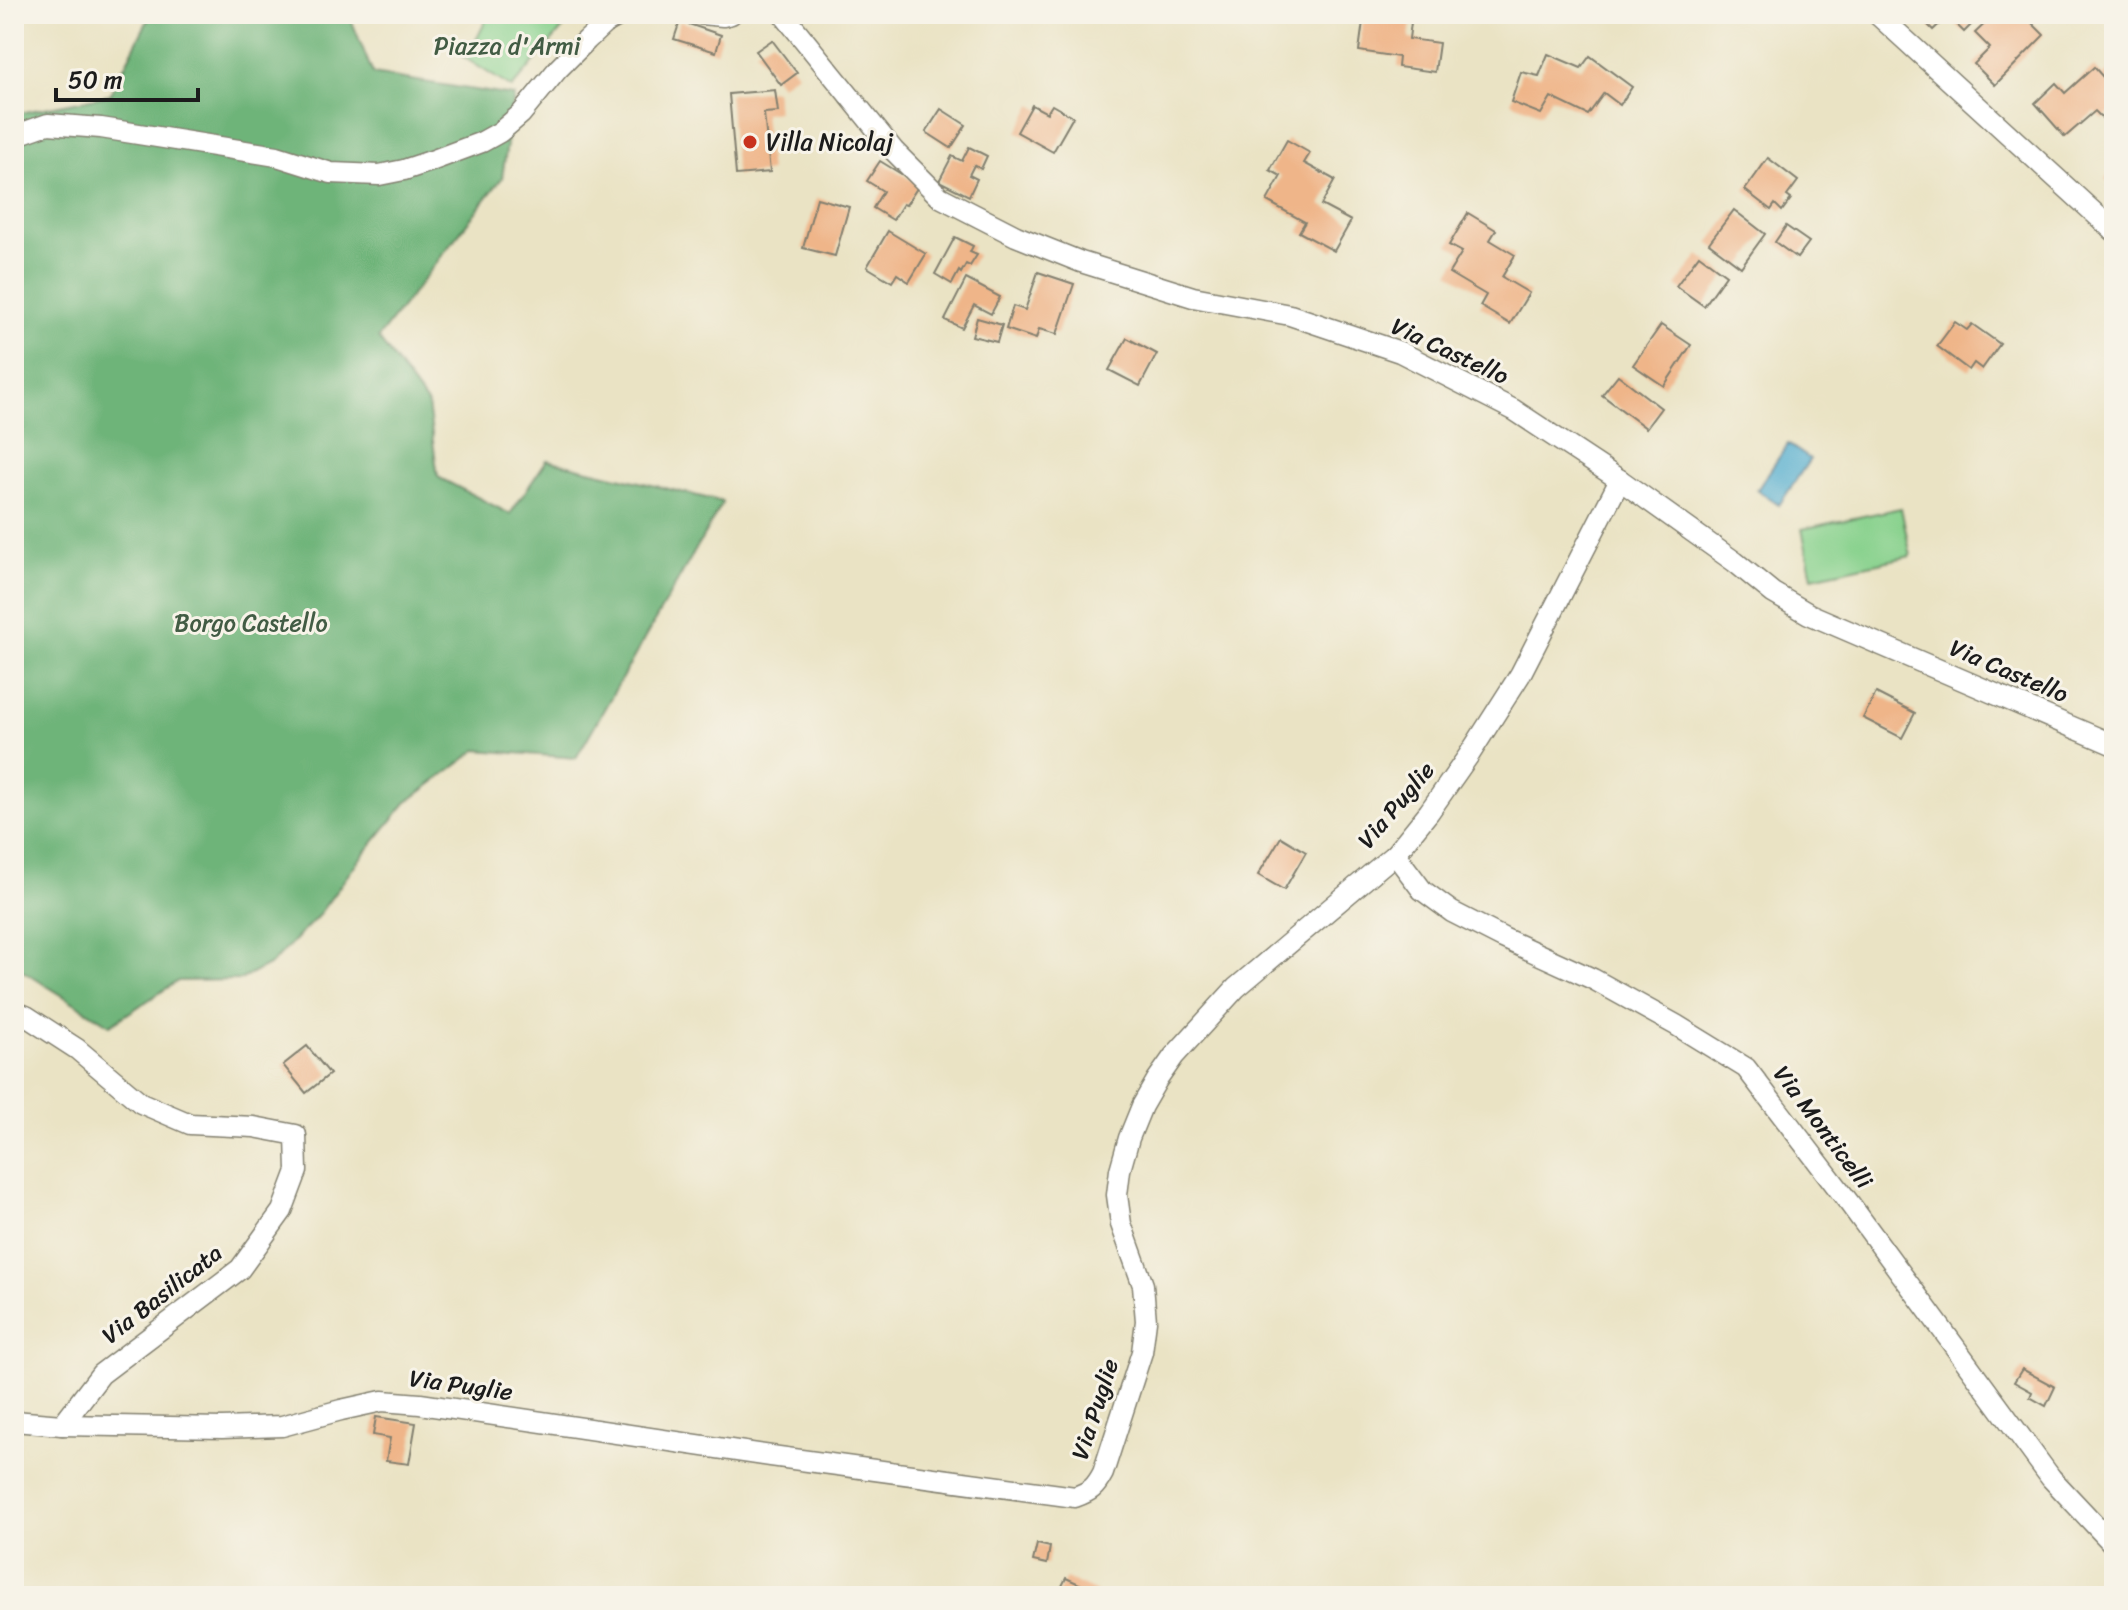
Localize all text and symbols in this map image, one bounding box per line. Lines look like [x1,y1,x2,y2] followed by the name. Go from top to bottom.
[434,25,582,67] park label: Piazza d'Armi
[56,52,198,102] scale bar
[68,59,123,101] text: 50 m
[766,121,893,163] place label: Villa Nicolaj
[741,133,759,151] marker: Villa Nicolaj
[1384,305,1516,397] street label: Via Castello
[174,602,328,644] park label: Borgo Castello
[1943,627,2075,715] street label: Via Castello
[1346,752,1446,858] street label: Via Puglie
[1762,1056,1884,1198] street label: Via Monticelli
[92,1233,232,1355] street label: Via Basilicata
[1059,1353,1131,1465] street label: Via Puglie
[407,1357,515,1413] street label: Via Puglie

